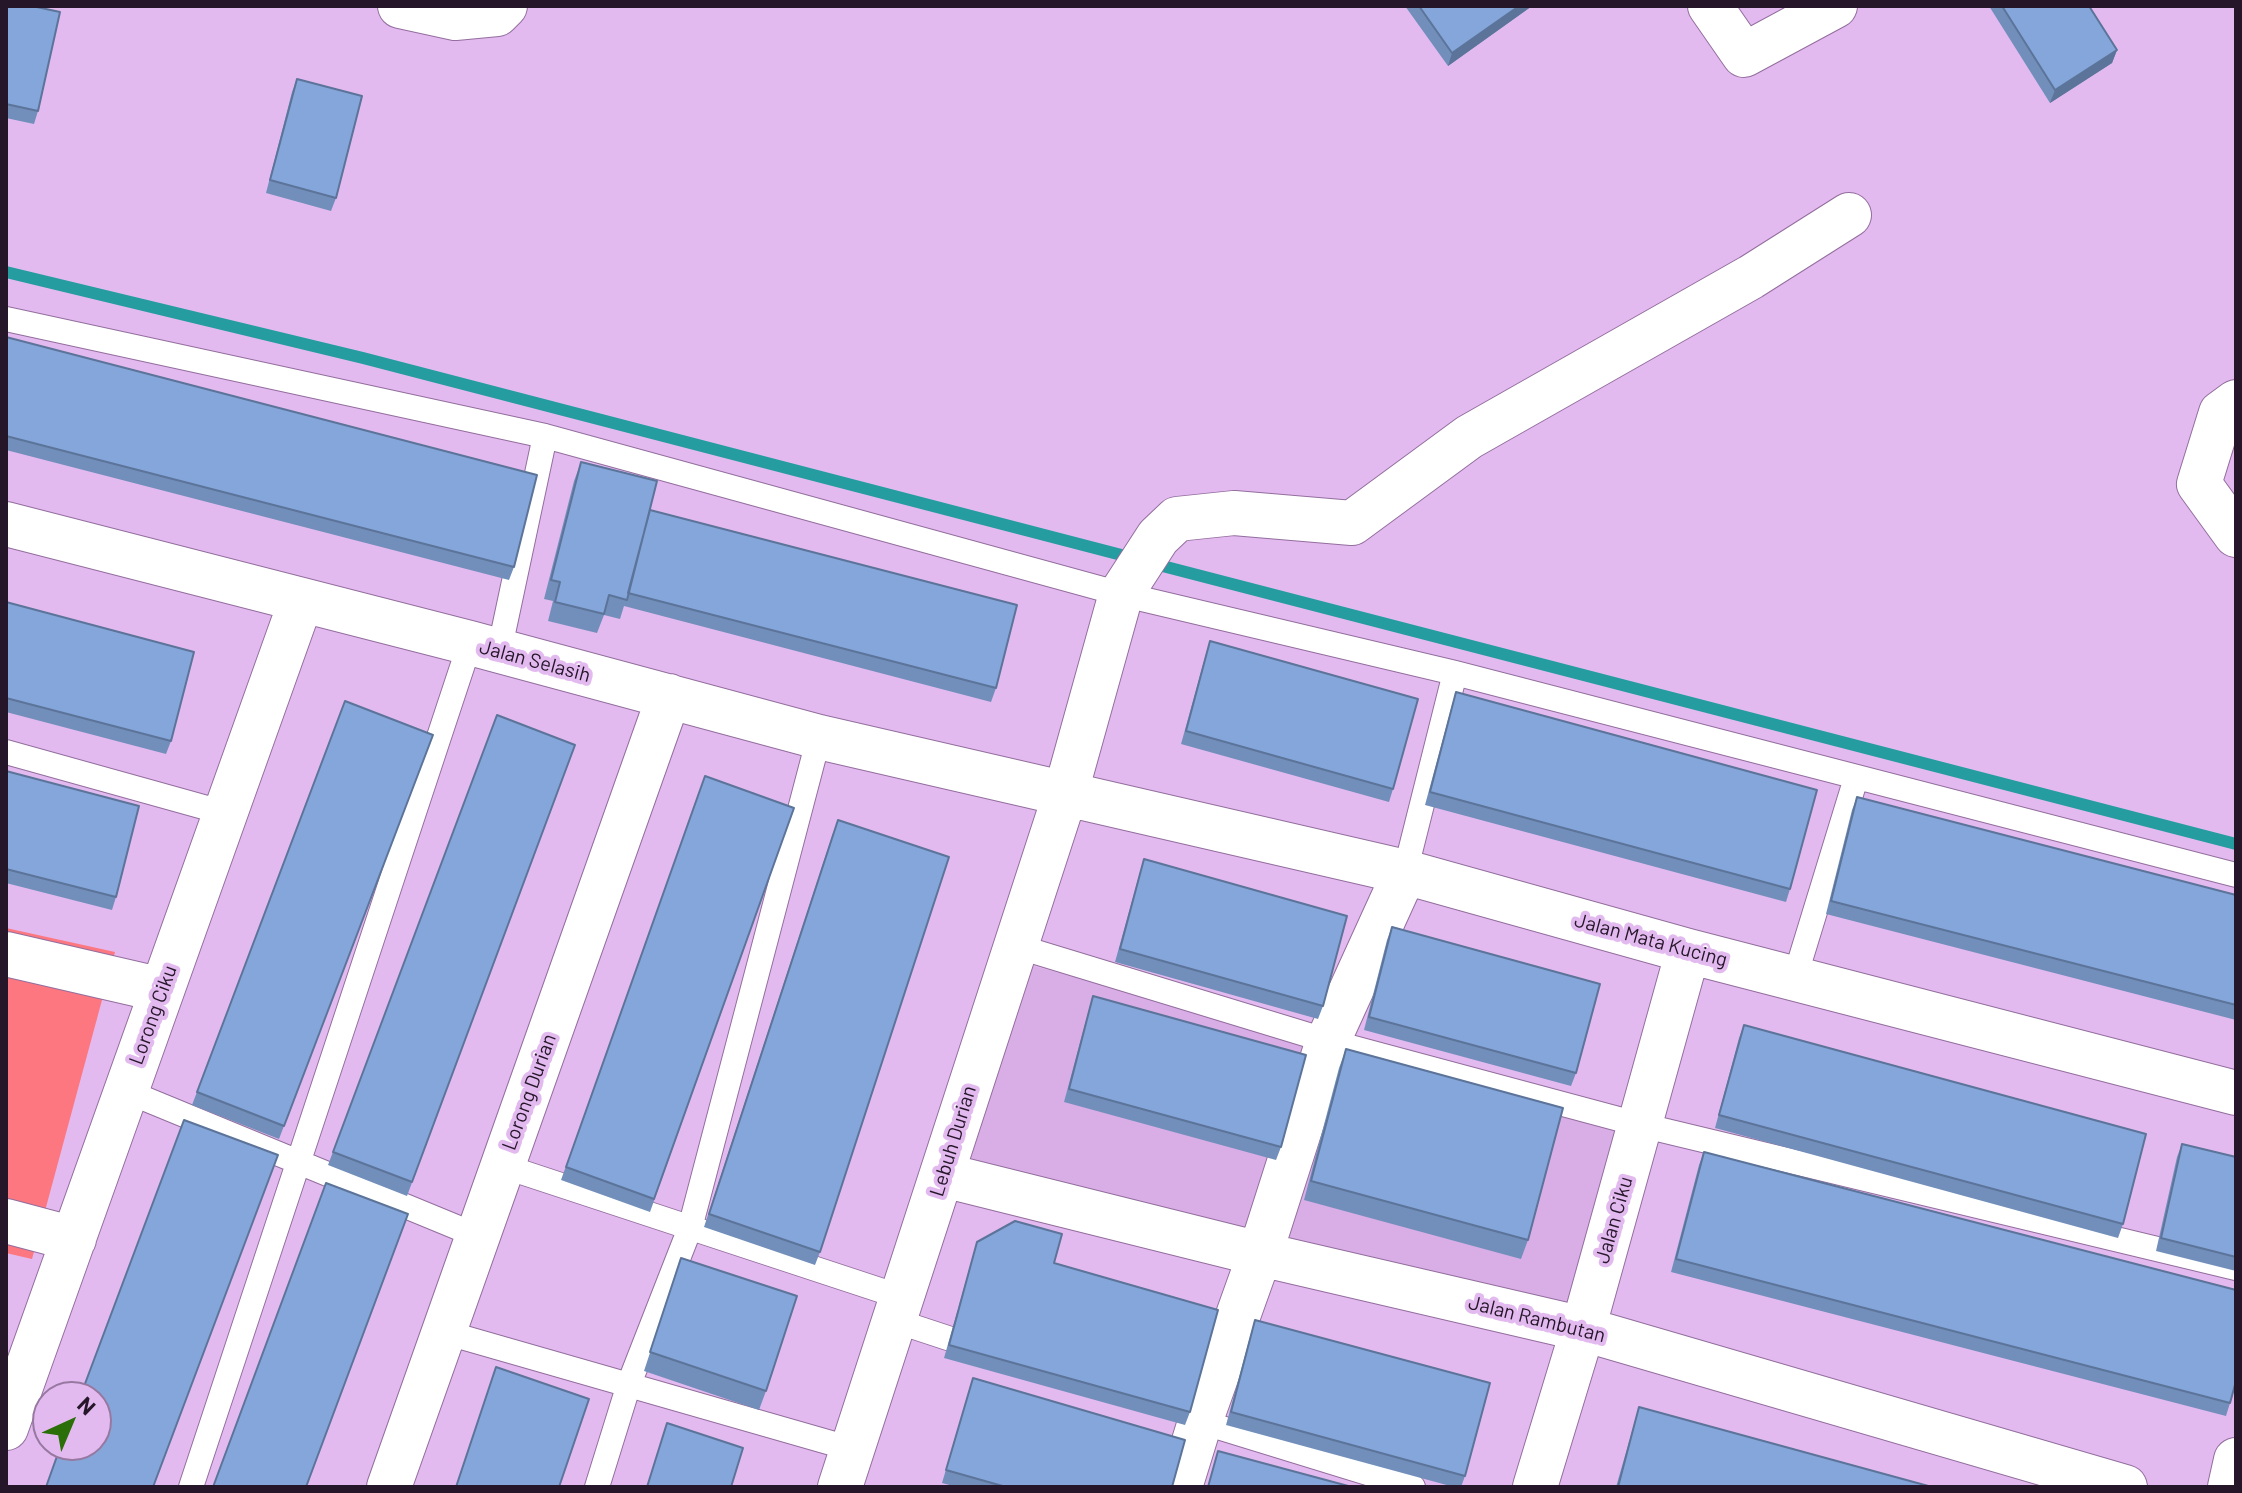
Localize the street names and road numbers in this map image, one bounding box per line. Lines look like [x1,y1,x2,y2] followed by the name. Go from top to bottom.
[477,635,593,687] street label: Jalan Selasih
[1572,908,1730,972] street label: Jalan Mata Kucing
[124,962,182,1068] street label: Lorong Ciku
[497,1031,561,1153] street label: Lorong Durian
[925,1083,981,1199] street label: Lebuh Durian
[1590,1174,1638,1266] street label: Jalan Ciku
[1466,1290,1608,1348] street label: Jalan Rambutan

